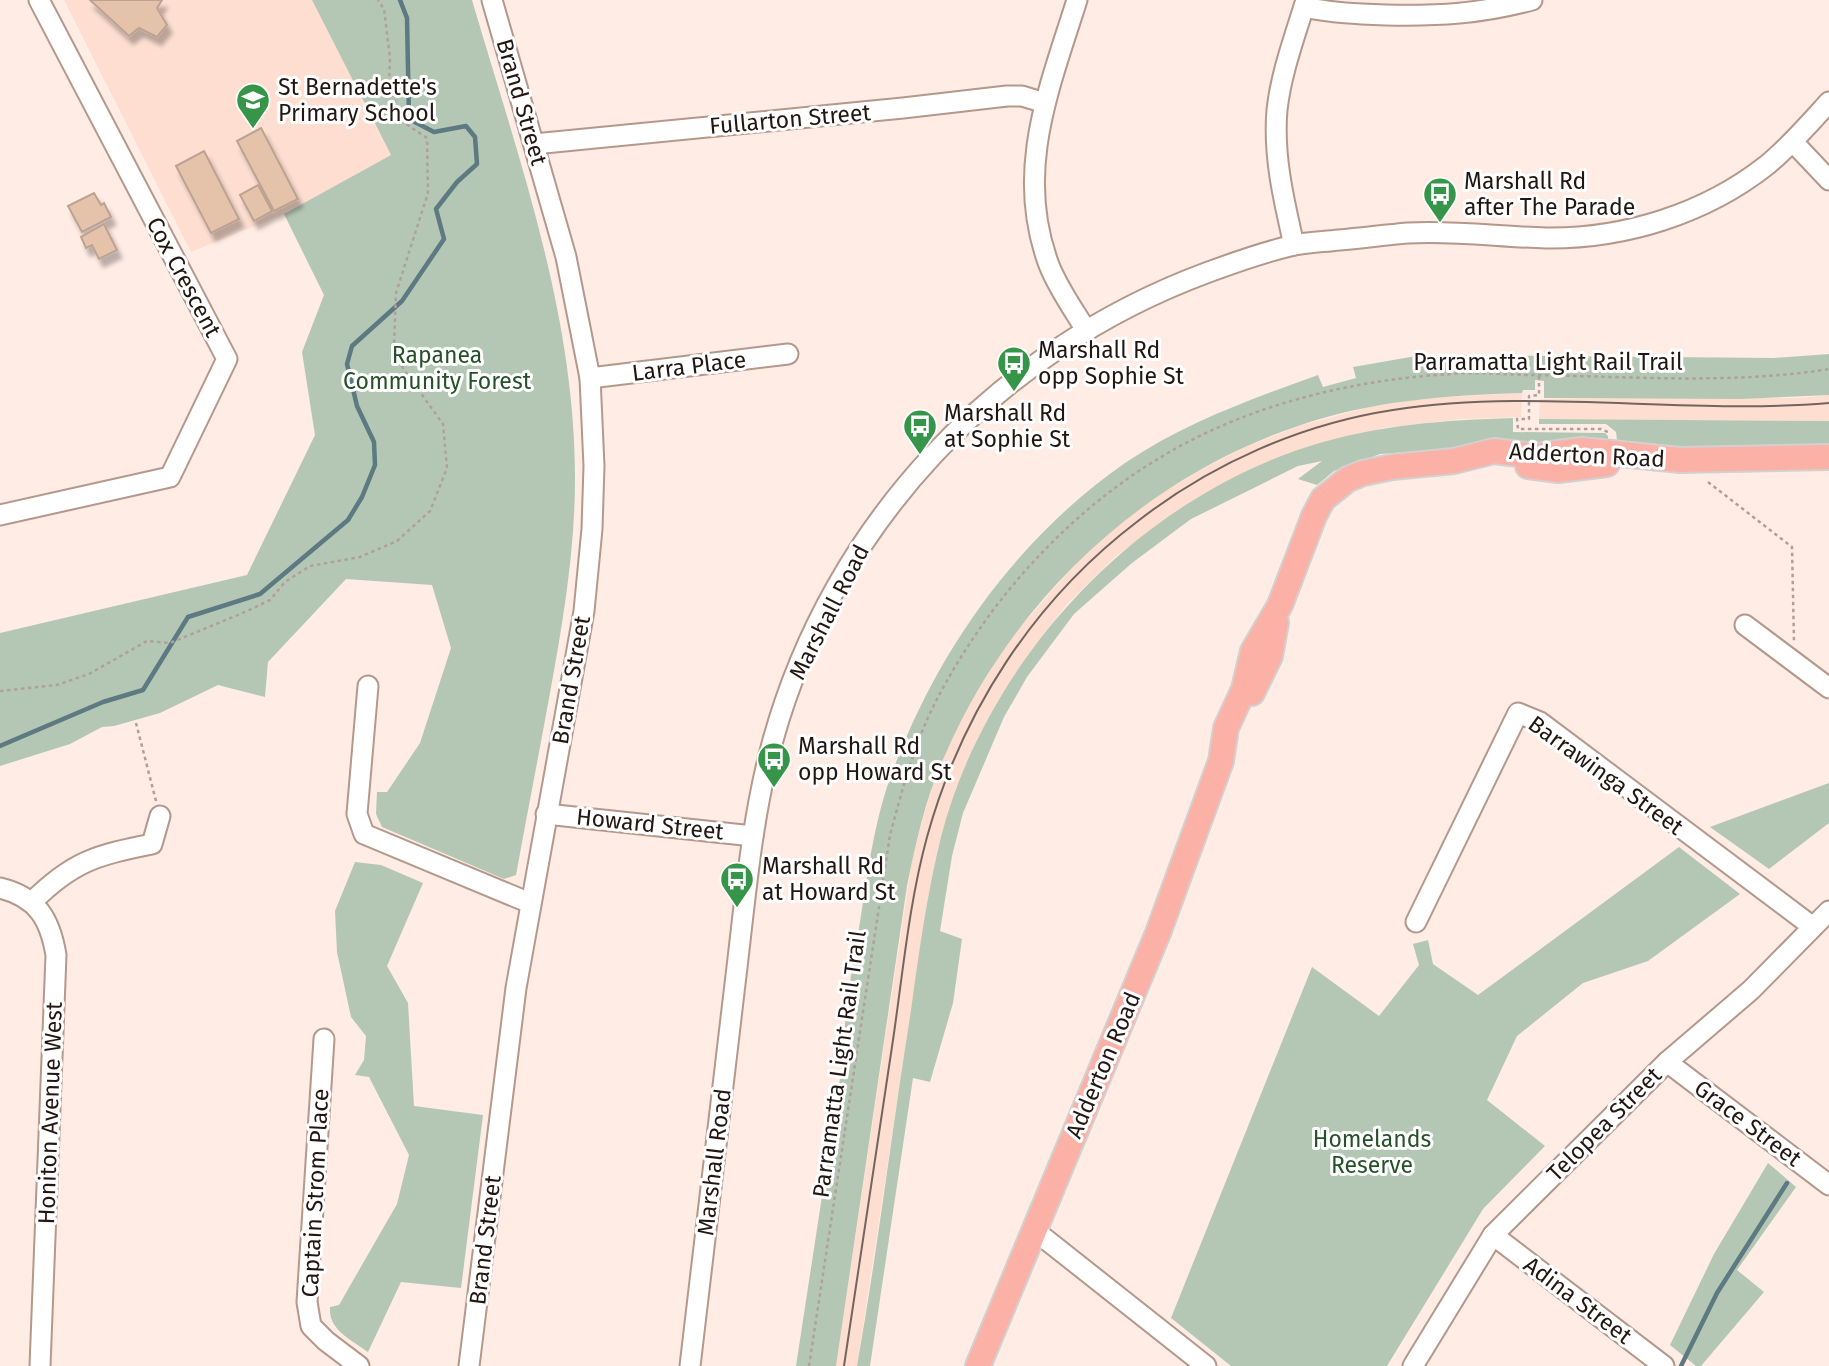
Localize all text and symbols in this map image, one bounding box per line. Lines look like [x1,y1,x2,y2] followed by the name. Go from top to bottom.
[491,36,554,169] street label: Brand Street
[278,73,437,127] place label: St Bernadette's Primary School
[234,81,272,130] school or university icon: St Bernadette's Primary School
[708,98,873,140] street label: Fullarton Street
[1464,167,1635,221] place label: Marshall Rd after The Parade
[1421,175,1459,224] bus stop icon: Marshall Rd after The Parade
[141,212,228,342] street label: Cox Crescent
[1038,336,1185,390] place label: Marshall Rd opp Sophie St
[343,341,532,395] park label: Rapanea Community Forest
[995,344,1033,393] bus stop icon: Marshall Rd opp Sophie St
[630,345,748,387] street label: Larra Place
[1413,348,1683,376] street label: Parramatta Light Rail Trail
[944,399,1071,453] place label: Marshall Rd at Sophie St
[901,407,939,456] bus stop icon: Marshall Rd at Sophie St
[1508,437,1666,473] street label: Adderton Road
[783,540,875,684] street label: Marshall Road
[546,613,596,747] street label: Brand Street
[1523,709,1690,841] street label: Barrawinga Street
[798,732,952,786] place label: Marshall Rd opp Howard St
[755,740,793,789] bus stop icon: Marshall Rd opp Howard St
[575,802,726,846] street label: Howard Street
[762,852,896,906] place label: Marshall Rd at Howard St
[718,860,756,909] bus stop icon: Marshall Rd at Howard St
[806,928,872,1199] street label: Parramatta Light Rail Trail
[1060,988,1146,1142] street label: Adderton Road
[32,1000,68,1225] street label: Honiton Avenue West
[1541,1061,1667,1187] street label: Telopea Street
[1689,1074,1808,1173] street label: Grace Street
[691,1087,737,1237] street label: Marshall Road
[296,1088,334,1298] street label: Captain Strom Place
[1313,1125,1431,1179] park label: Homelands Reserve
[463,1173,507,1306] street label: Brand Street
[1518,1250,1638,1350] street label: Adina Street

